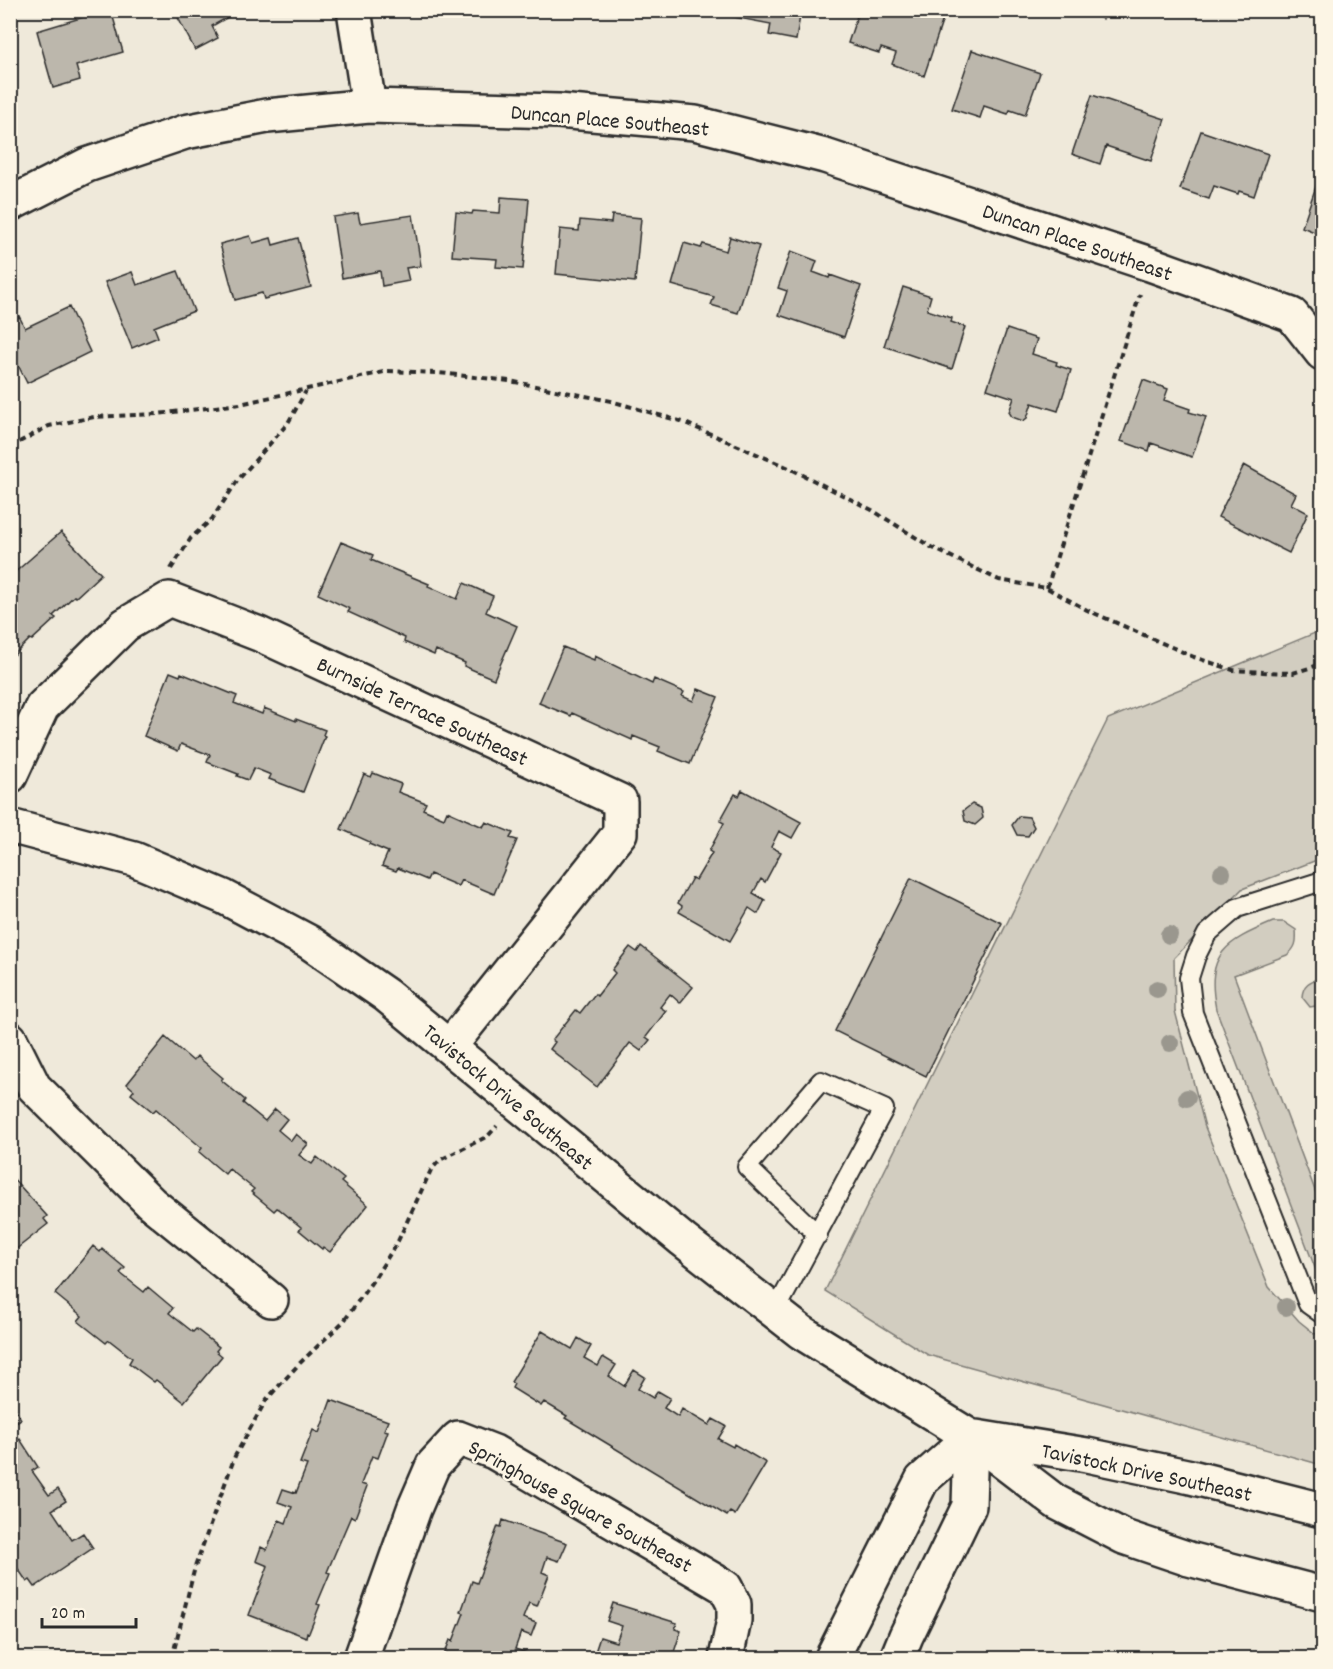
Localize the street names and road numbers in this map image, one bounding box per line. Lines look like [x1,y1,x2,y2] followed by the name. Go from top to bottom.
[509,98,710,147] street label: Duncan Place Southeast
[978,197,1176,291] street label: Duncan Place Southeast
[311,651,532,776] street label: Burnside Terrace Southeast
[415,1018,599,1179] street label: Tavistock Drive Southeast
[462,1433,697,1583] street label: Springhouse Square Southeast
[1038,1437,1254,1512] street label: Tavistock Drive Southeast

